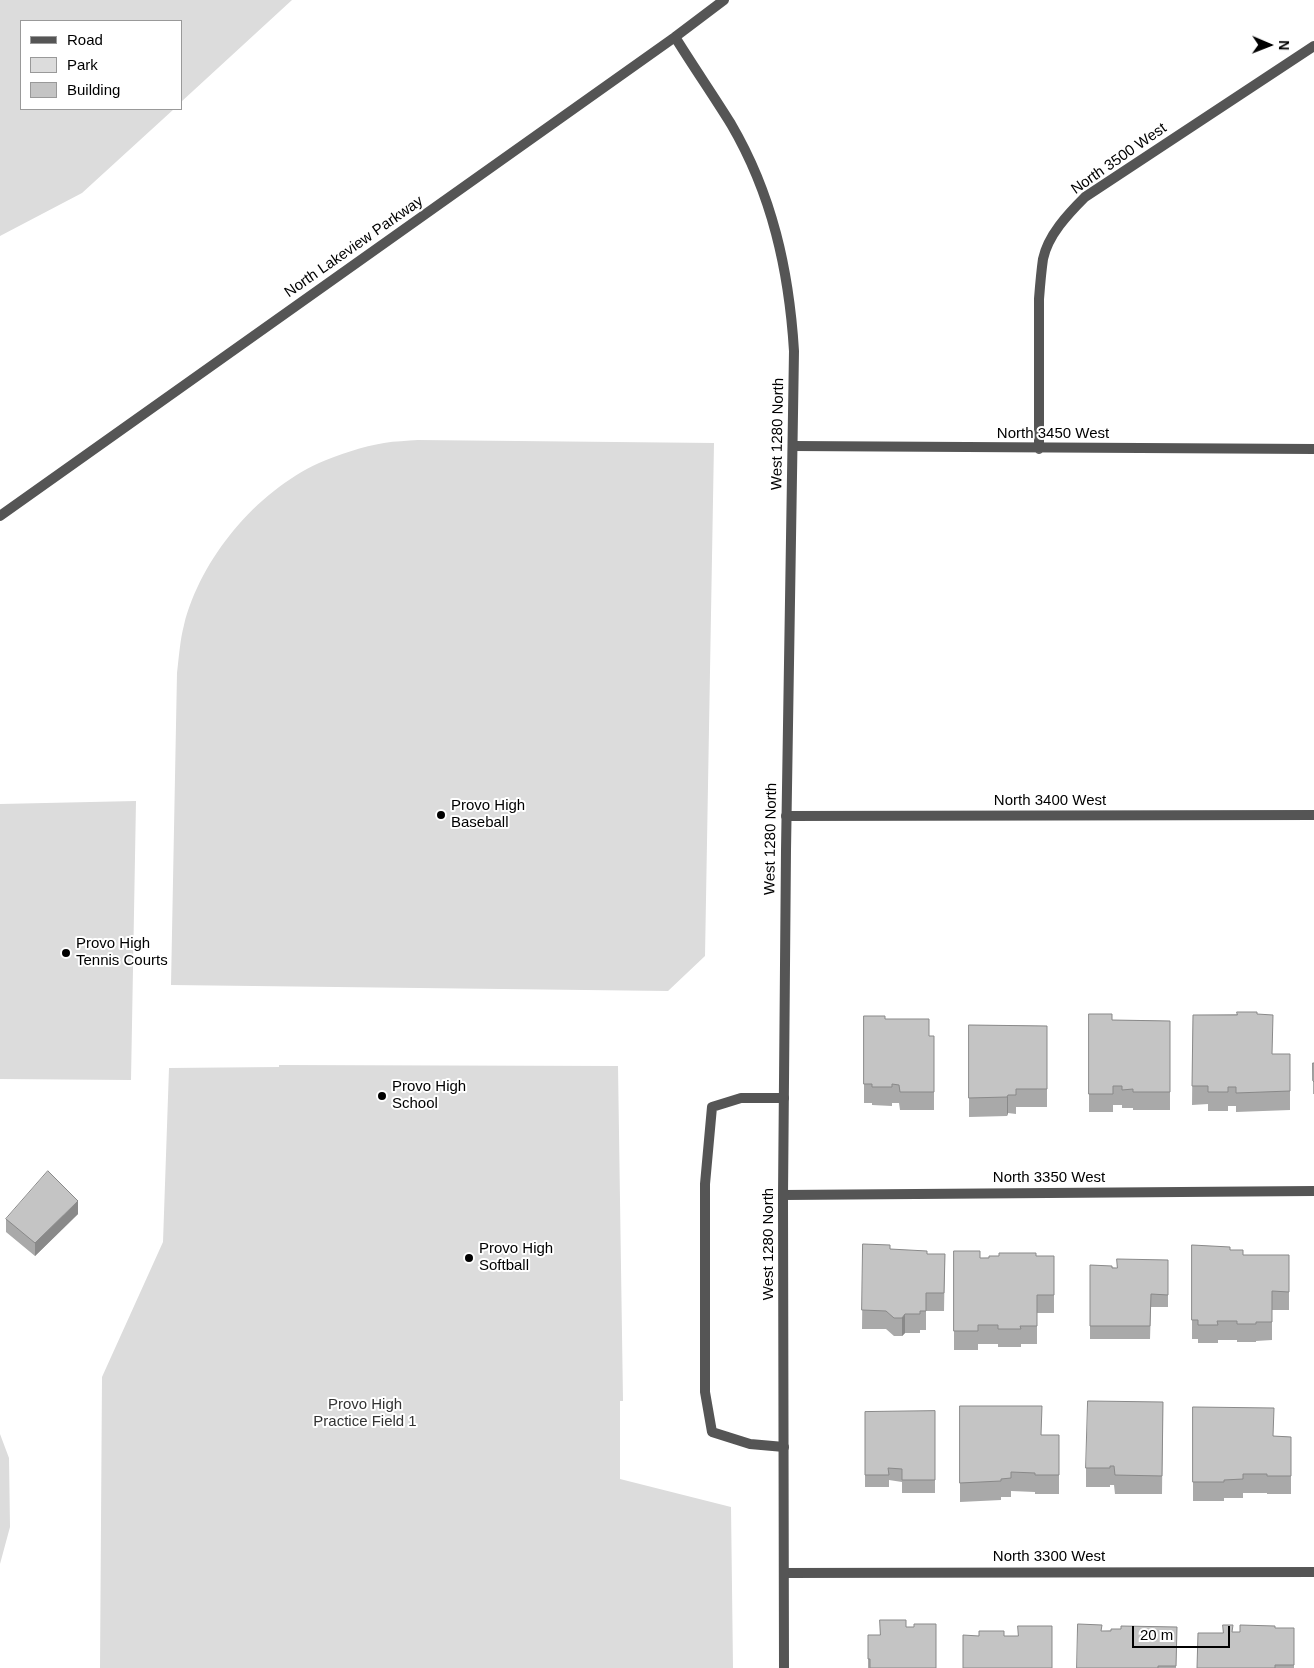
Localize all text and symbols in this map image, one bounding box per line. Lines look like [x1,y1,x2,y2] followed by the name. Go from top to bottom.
[20,20,182,110] legend
[1244,20,1294,70] north arrow
[67,31,103,48] text: Road
[1276,40,1292,50] text: N
[67,56,98,73] text: Park
[67,81,120,98] text: Building
[1068,119,1170,199] street label: North 3500 West
[281,192,427,302] street label: North Lakeview Parkway
[768,378,788,490] street label: West 1280 North
[997,425,1109,443] street label: North 3450 West
[761,783,781,895] street label: West 1280 North
[994,792,1106,810] street label: North 3400 West
[451,797,525,832] place label: Provo High Baseball
[435,809,447,821] marker: Provo High Baseball
[76,935,168,970] place label: Provo High Tennis Courts
[60,947,72,959] marker: Provo High Tennis Courts
[392,1078,466,1113] place label: Provo High School
[376,1090,388,1102] marker: Provo High School
[993,1169,1105,1187] street label: North 3350 West
[760,1188,778,1300] street label: West 1280 North
[479,1240,553,1275] place label: Provo High Softball
[463,1252,475,1264] marker: Provo High Softball
[313,1396,417,1431] park label: Provo High Practice Field 1
[993,1548,1105,1566] street label: North 3300 West
[1134,1616,1232,1648] scale bar
[1140,1626,1173,1643] text: 20 m

